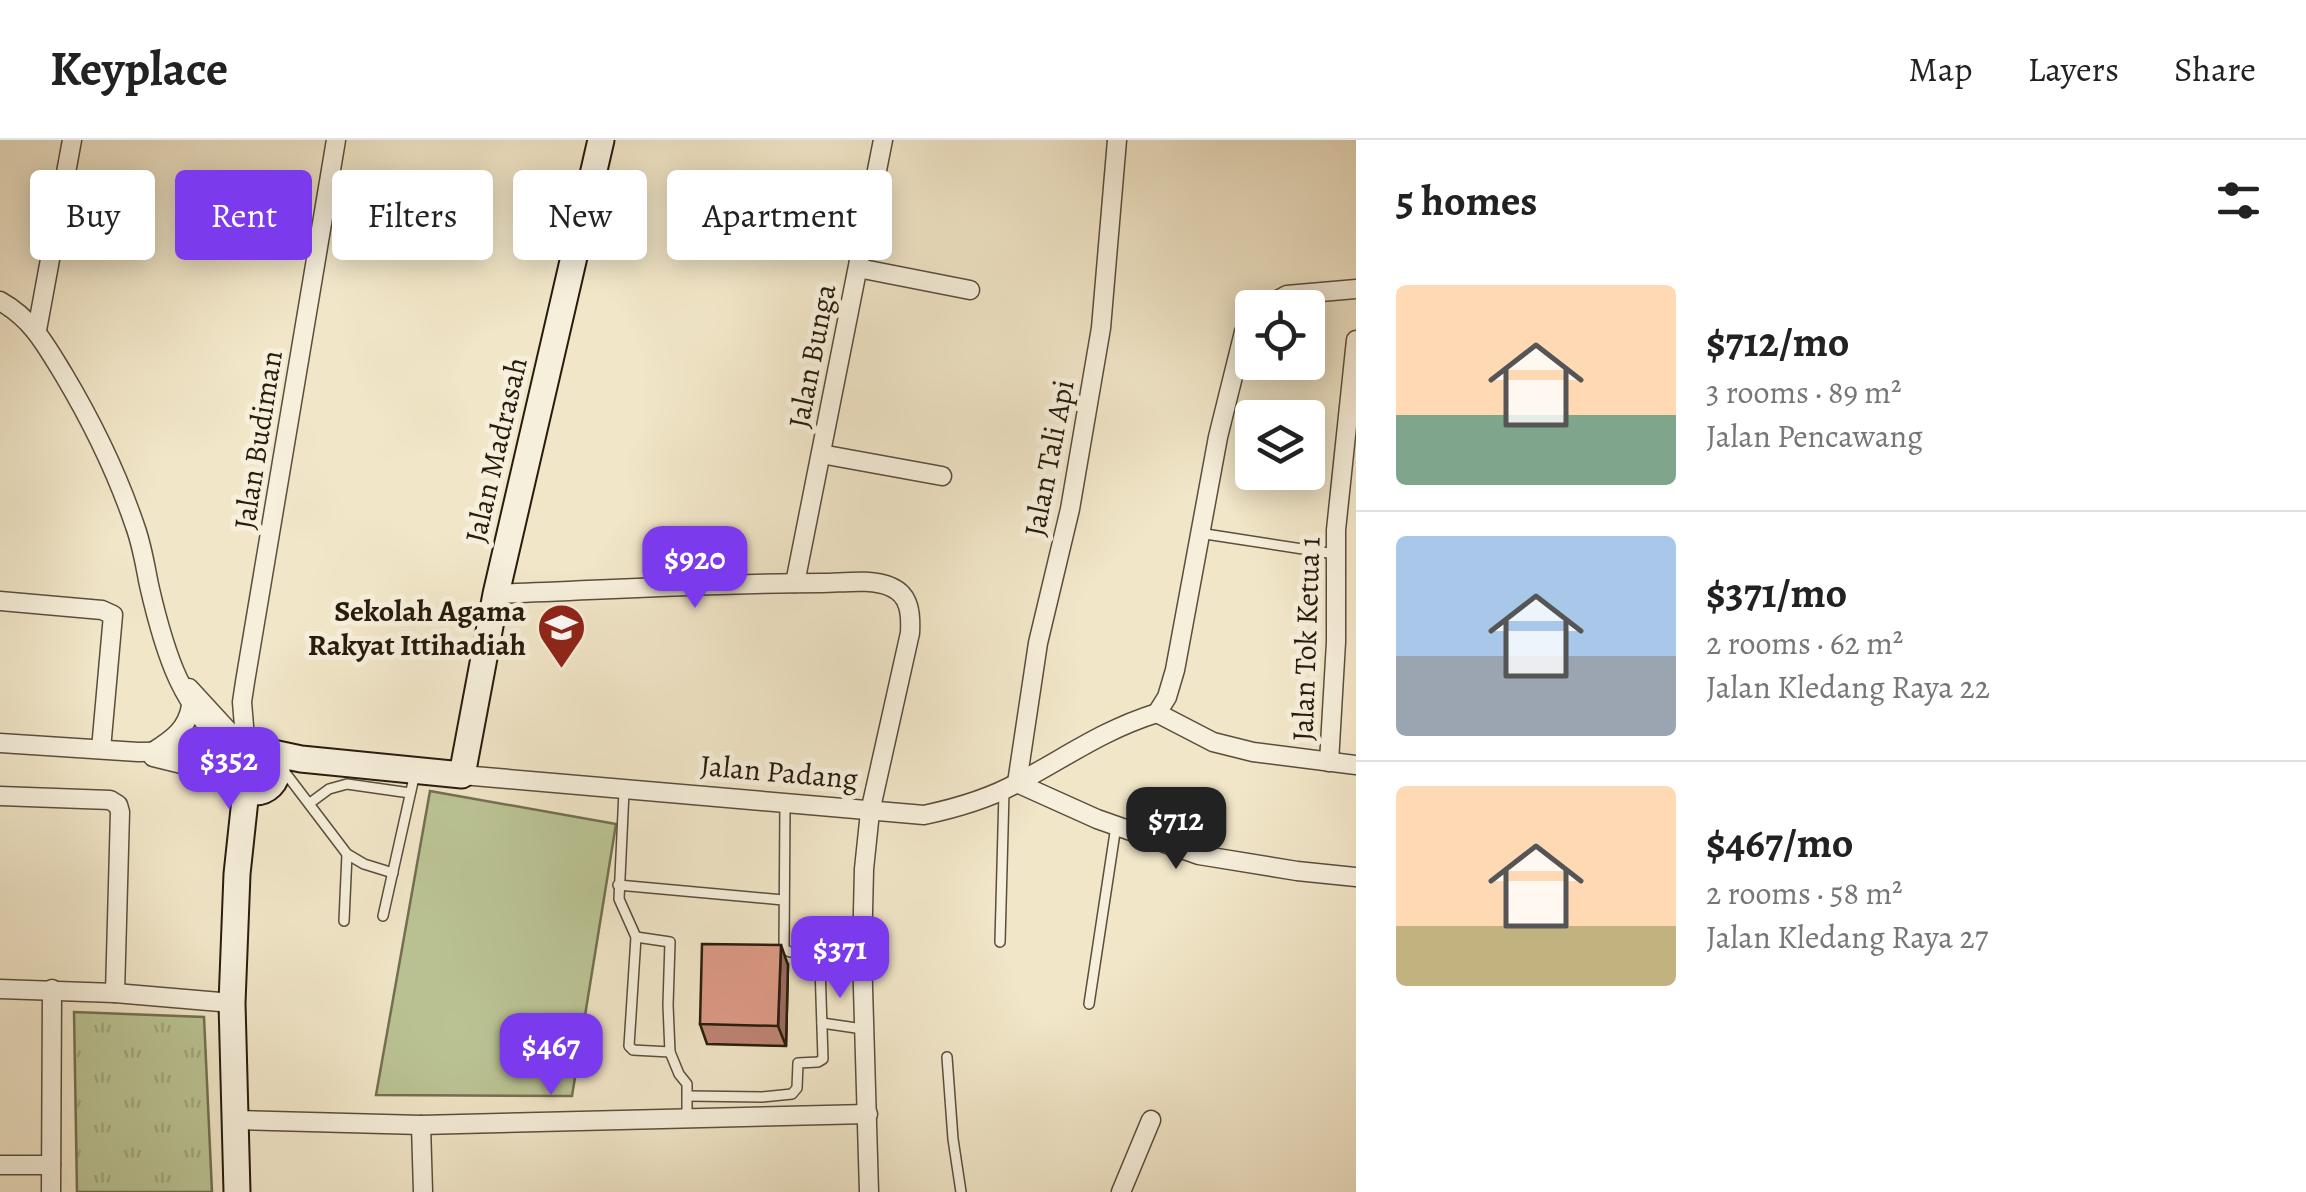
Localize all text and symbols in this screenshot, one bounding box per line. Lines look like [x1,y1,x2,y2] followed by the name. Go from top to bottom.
[50,36,228,102] text: Keyplace
[1908,45,1972,93] text: Map
[2027,45,2119,93] text: Layers
[2174,45,2256,93] text: Share
[30,170,155,260] chip: Buy
[175,170,312,260] chip: Rent
[332,170,493,260] chip: Filters
[513,170,647,260] chip: New
[667,170,892,260] chip: Apartment
[1396,172,1537,229] text: 5 homes
[2211,173,2266,228] icon: filters
[778,281,846,431] street label: Jalan Bunga
[1235,290,1325,490] map controls
[1235,290,1325,380] button: locate
[1706,313,1850,370] text: $712/mo
[1476,325,1596,445] icon: home
[224,348,292,532] street label: Jalan Budiman
[455,353,537,547] street label: Jalan Madrasah
[1706,370,1902,414] text: 3 rooms · 89 m²
[1014,376,1084,540] street label: Jalan Tali Api
[1235,400,1325,490] button: layers
[1706,414,1923,458] text: Jalan Pencawang
[636,526,754,611] pin: $920
[664,536,726,580] text: $920
[1282,536,1330,742] street label: Jalan Tok Ketua 1
[1706,564,1847,621] text: $371/mo
[1476,576,1596,696] icon: home
[308,591,526,665] place label: Sekolah Agama Rakyat Ittihadiah
[535,602,587,670] school or university icon: Sekolah Agama Rakyat Ittihadiah
[1706,621,1903,665] text: 2 rooms · 62 m²
[1706,665,1990,709] text: Jalan Kledang Raya 22
[170,727,288,812] pin: $352
[200,737,258,781] text: $352
[699,745,859,799] street label: Jalan Padang
[1117,787,1235,872] pin: $712
[1148,797,1204,841] text: $712
[1706,814,1854,871] text: $467/mo
[1476,826,1596,946] icon: home
[1706,871,1903,915] text: 2 rooms · 58 m²
[1706,915,1988,959] text: Jalan Kledang Raya 27
[781,916,899,1001] pin: $371
[813,926,867,970] text: $371
[492,1013,610,1098] pin: $467
[522,1023,580,1067] text: $467

